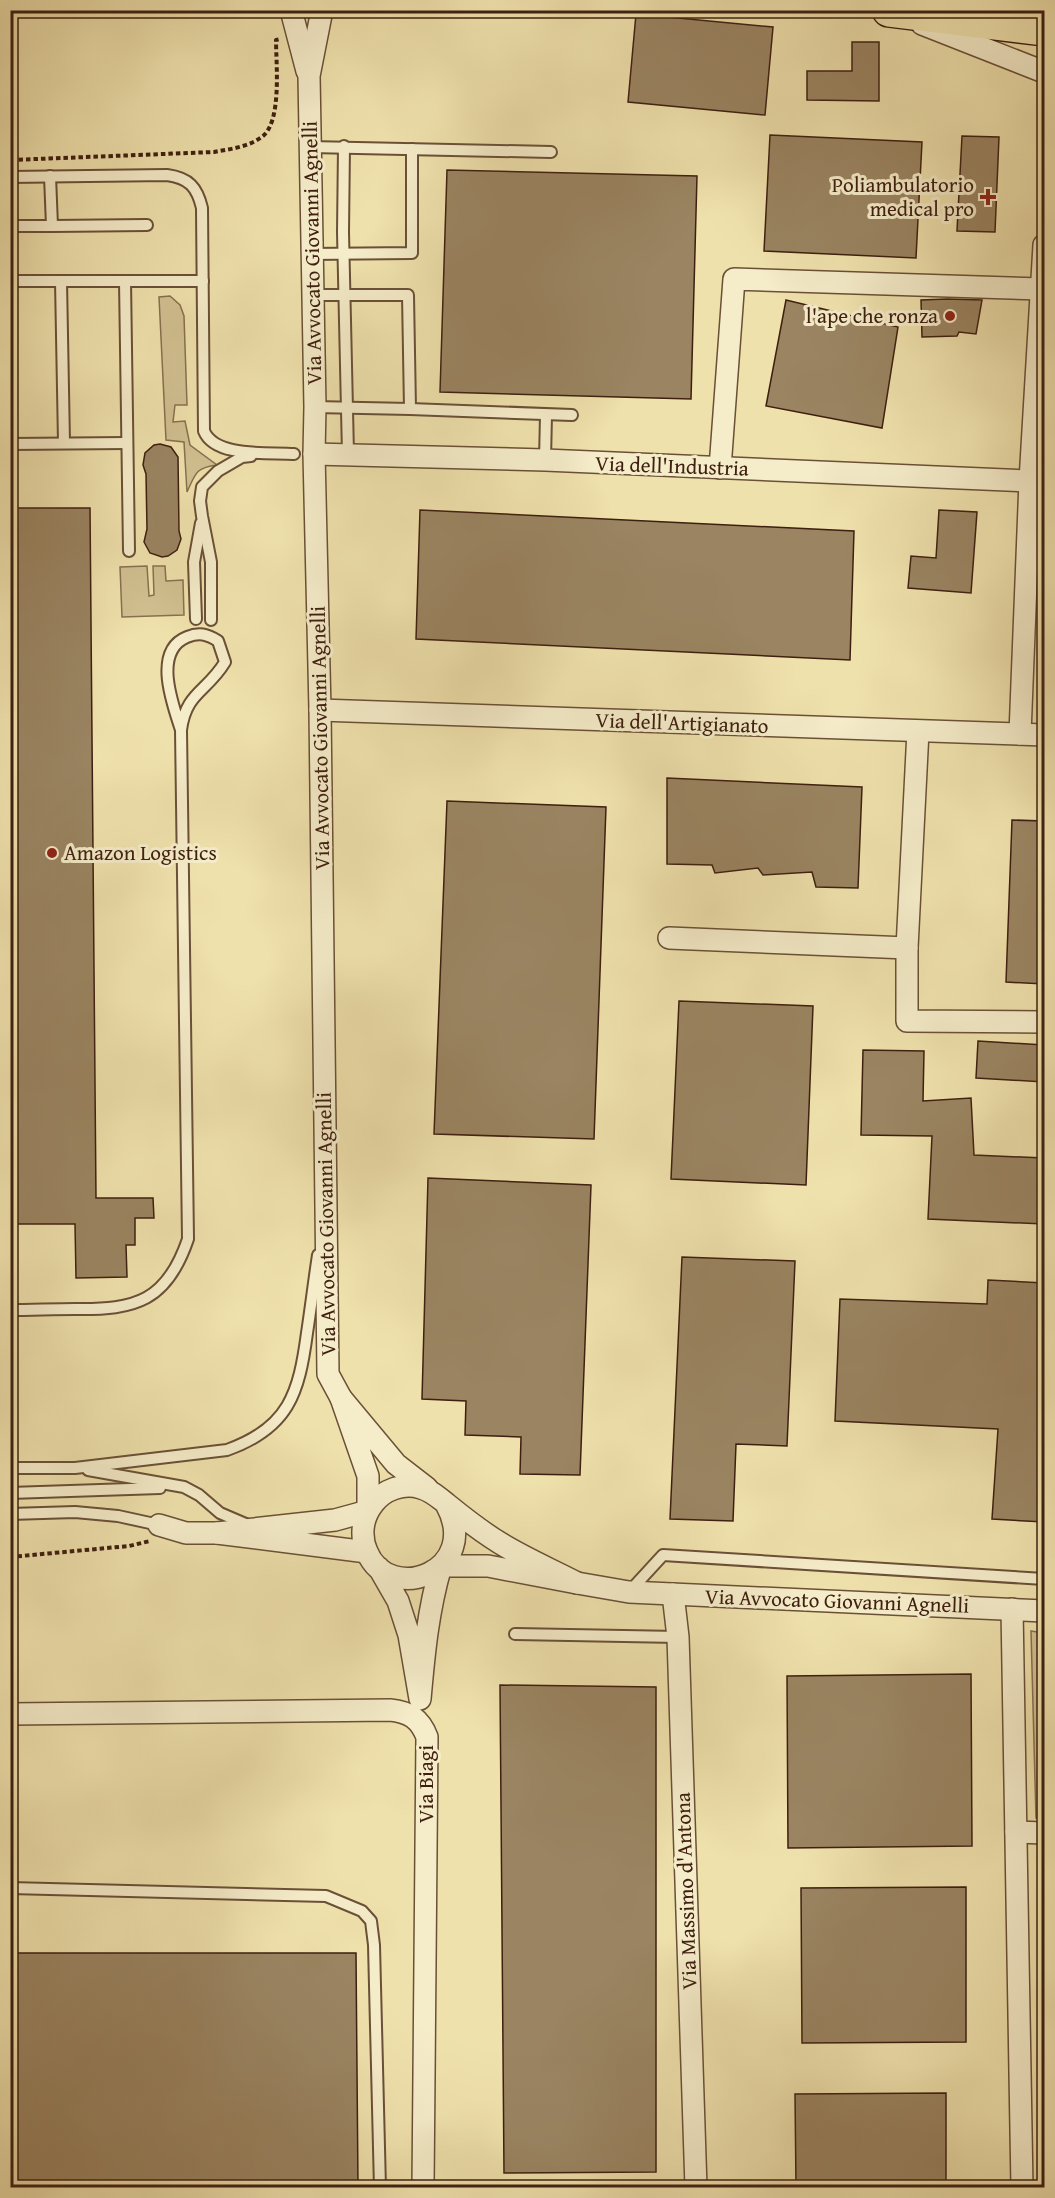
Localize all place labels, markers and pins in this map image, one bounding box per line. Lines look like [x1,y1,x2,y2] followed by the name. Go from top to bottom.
[832,169,974,224] place label: Poliambulatorio medical pro
[979,188,997,206] marker: Poliambulatorio medical pro
[806,300,938,331] place label: l'ape che ronza
[943,309,957,323] marker: l'ape che ronza
[64,837,217,868] place label: Amazon Logistics
[45,846,59,860] marker: Amazon Logistics

